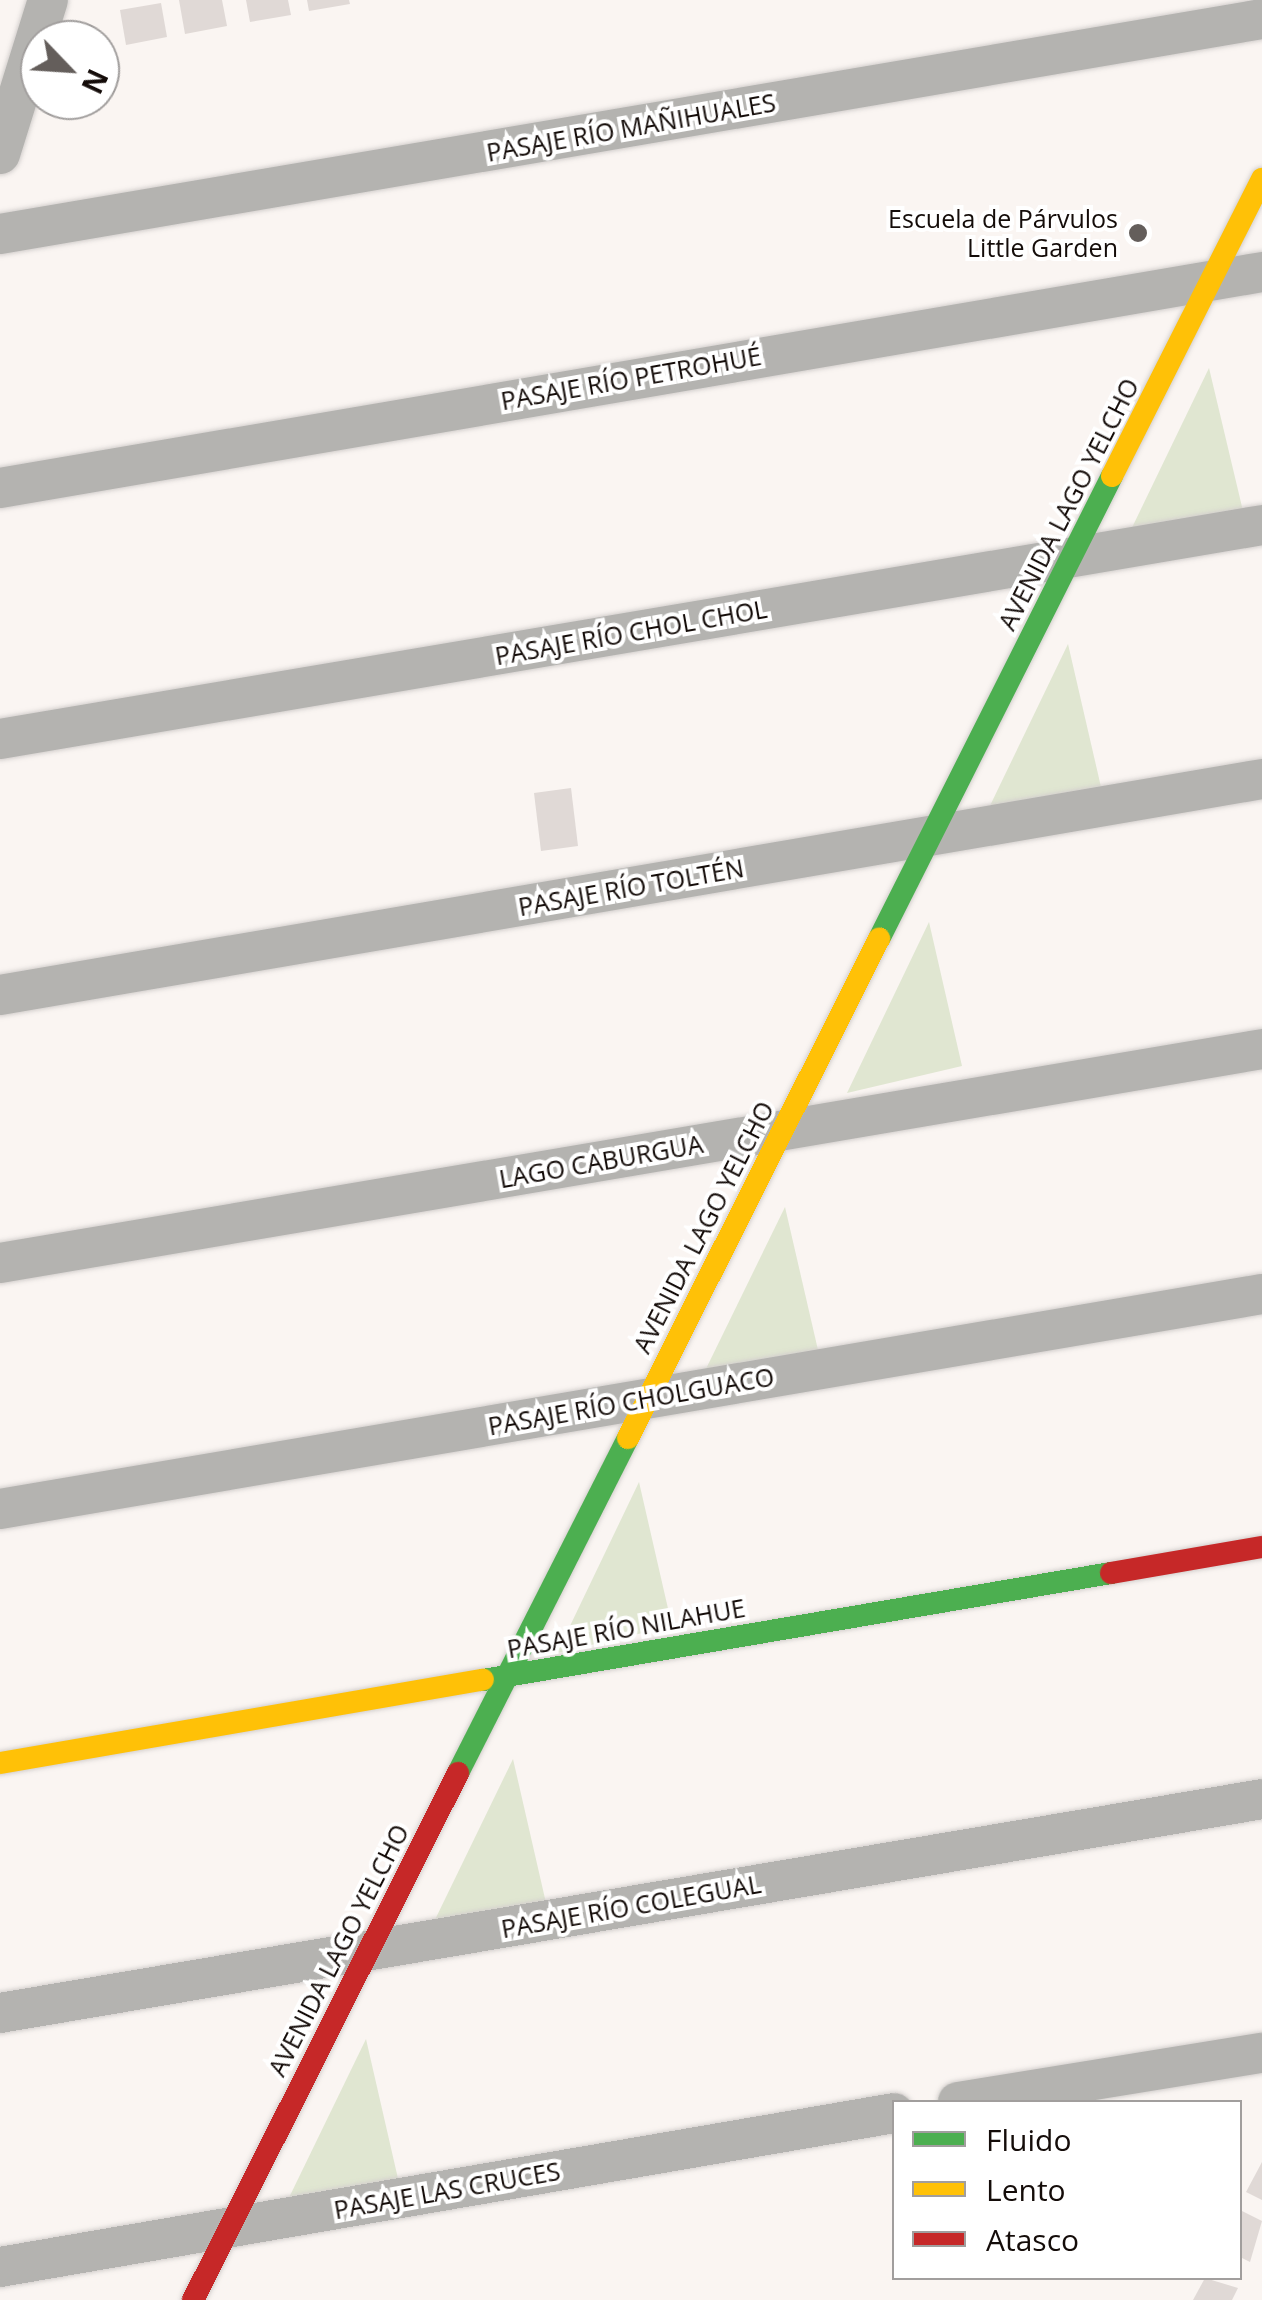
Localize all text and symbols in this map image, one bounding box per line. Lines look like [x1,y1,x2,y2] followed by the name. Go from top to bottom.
[20,20,120,120] north arrow
[73,63,117,100] text: N
[484,87,778,167] street label: PASAJE RÍO MAÑIHUALES
[888,204,1118,263] place label: Escuela de Párvulos Little Garden
[1127,222,1149,244] marker: Escuela de Párvulos Little Garden
[498,340,764,416] street label: PASAJE RÍO PETROHUÉ
[991,373,1145,635] street label: AVENIDA LAGO YELCHO
[493,593,769,671] street label: PASAJE RÍO CHOL CHOL
[516,852,746,922] street label: PASAJE RÍO TOLTÉN
[626,1096,780,1358] street label: AVENIDA LAGO YELCHO
[497,1128,705,1194] street label: LAGO CABURGUA
[486,1361,776,1441] street label: PASAJE RÍO CHOLGUACO
[505,1592,747,1664] street label: PASAJE RÍO NILAHUE
[261,1819,415,2081] street label: AVENIDA LAGO YELCHO
[499,1868,763,1944] street label: PASAJE RÍO COLEGUAL
[892,2100,1242,2280] legend
[986,2119,1071,2160] text: Fluido
[332,2155,562,2225] street label: PASAJE LAS CRUCES
[986,2169,1066,2210] text: Lento
[986,2219,1079,2260] text: Atasco

